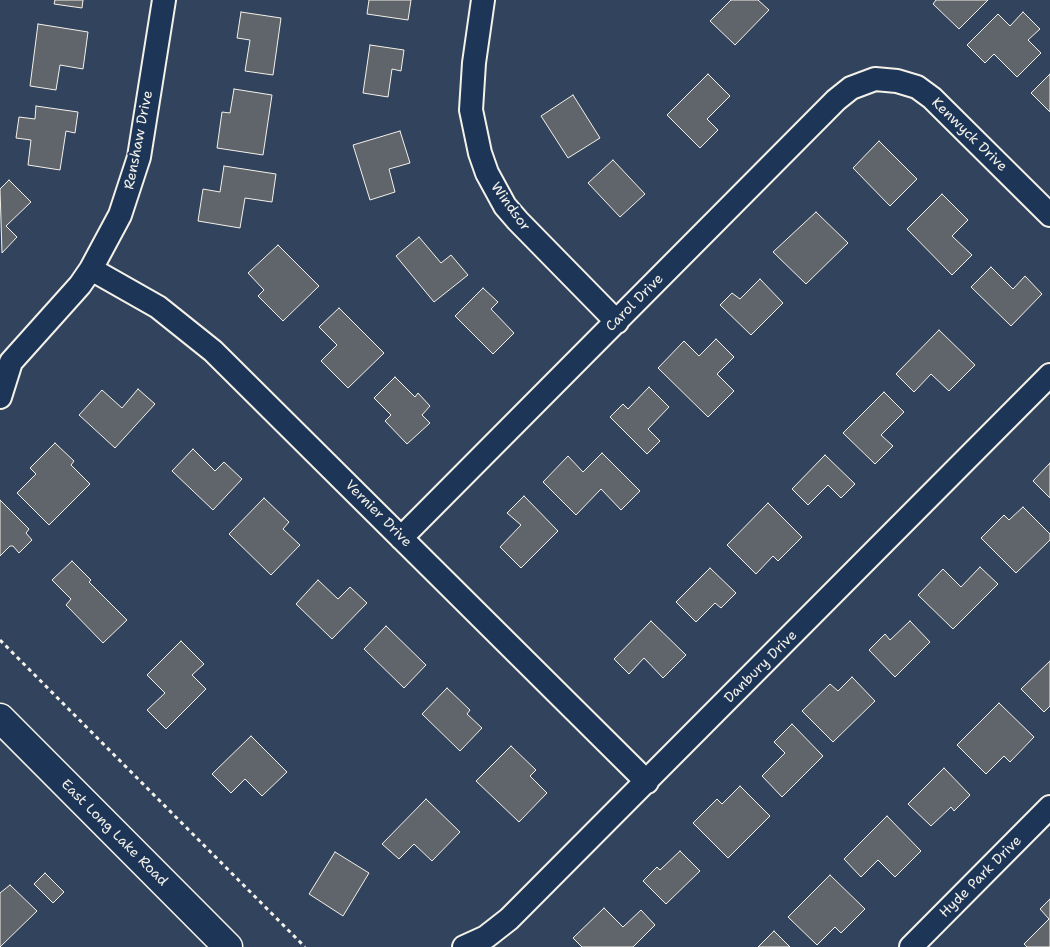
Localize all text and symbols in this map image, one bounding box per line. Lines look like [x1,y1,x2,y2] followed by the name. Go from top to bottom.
[121,89,157,191] street label: Renshaw Drive
[928,95,1010,175] street label: Kenwyck Drive
[487,179,533,235] street label: Windsor
[603,271,667,335] street label: Carol Drive
[341,477,415,551] street label: Vernier Drive
[721,627,801,707] street label: Danbury Drive
[57,776,171,890] street label: East Long Lake Road
[937,833,1025,921] street label: Hyde Park Drive

